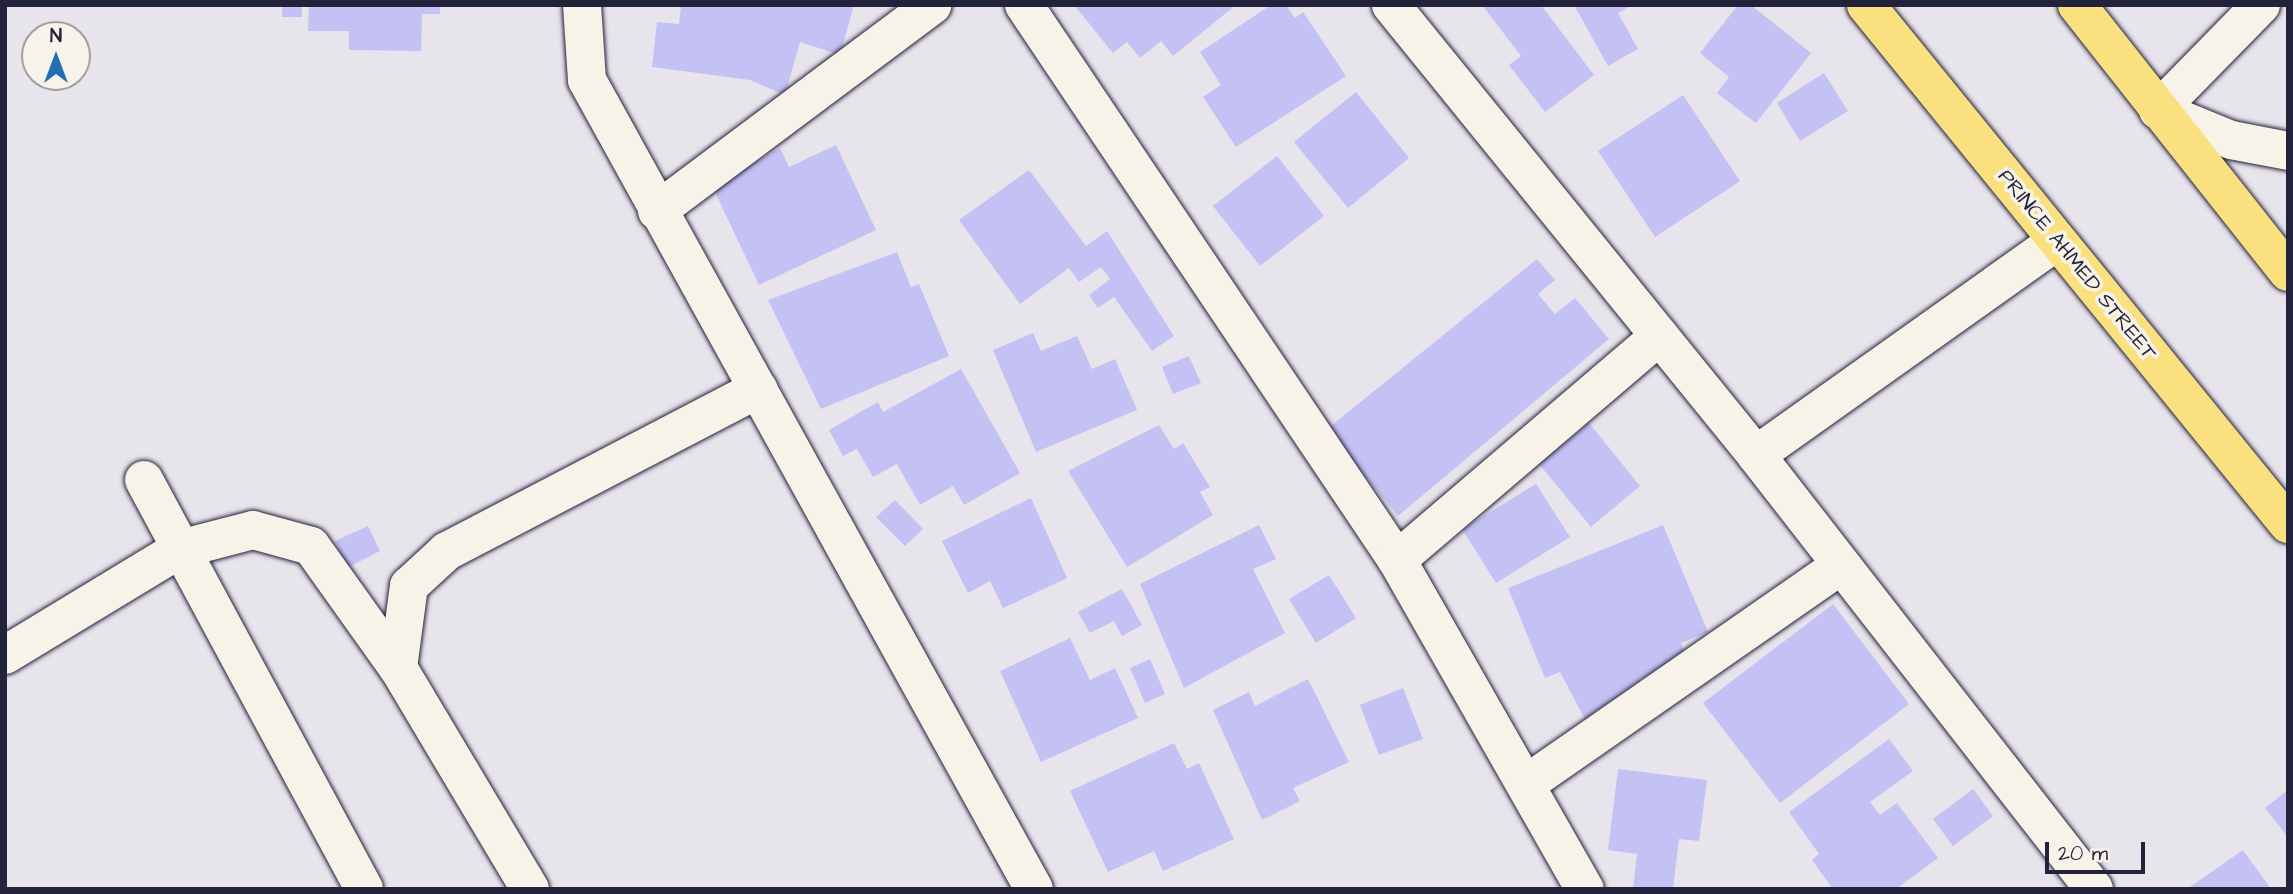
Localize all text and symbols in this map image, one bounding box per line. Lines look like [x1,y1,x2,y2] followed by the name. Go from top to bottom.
[21,21,91,91] north arrow
[50,23,62,50] text: N
[1992,165,2162,365] street label: PRINCE AHMED STREET
[2048,828,2148,872] scale bar
[2058,839,2108,868] text: 20 m

